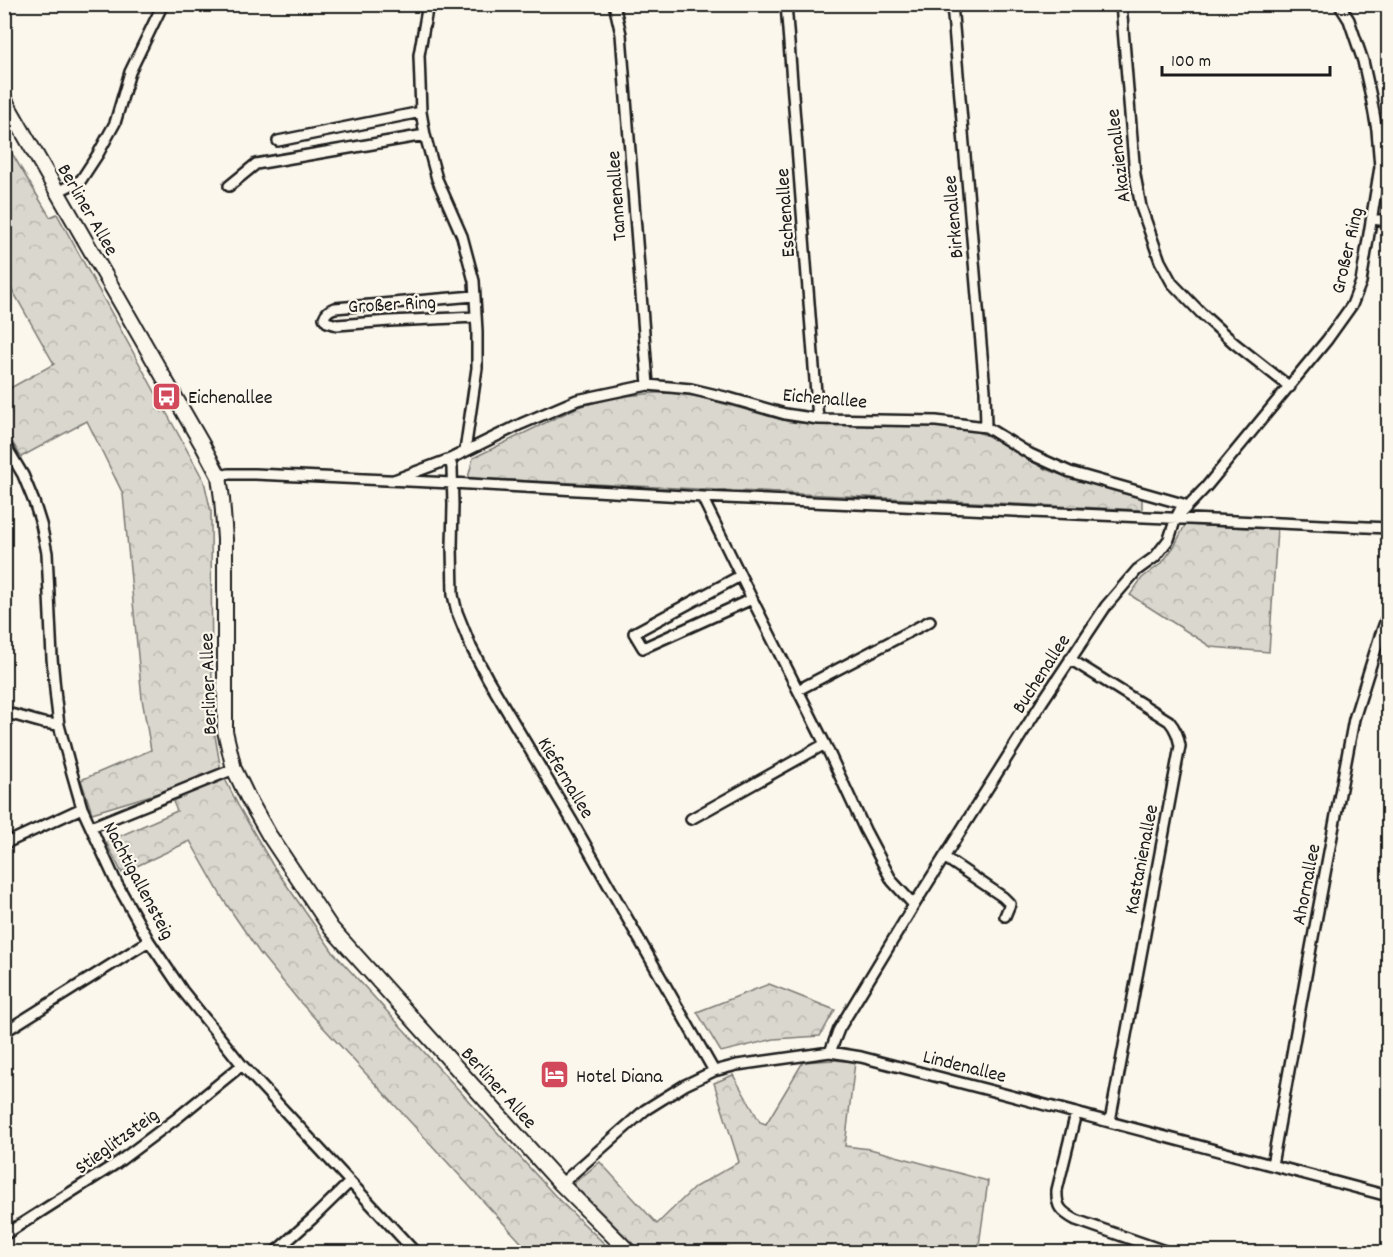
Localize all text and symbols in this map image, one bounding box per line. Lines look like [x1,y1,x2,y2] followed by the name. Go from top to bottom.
[1162,39,1330,77] scale bar
[1171,50,1211,75] text: 100 m
[1100,107,1140,204] street label: Akazienallee
[601,150,635,242] street label: Tannenallee
[49,159,124,262] street label: Berliner Allee
[770,167,804,258] street label: Eschenallee
[937,174,973,259] street label: Birkenallee
[1325,205,1372,297] street label: Großer Ring
[347,290,437,322] street label: Großer Ring
[151,380,183,412] bus stop icon: Eichenallee
[781,382,868,418] street label: Eichenallee
[188,385,273,413] place label: Eichenallee
[1006,629,1079,720] street label: Buchenallee
[194,632,226,735] street label: Berliner Allee
[529,732,600,825] street label: Kiefernallee
[1119,802,1167,917] street label: Kastanienallee
[94,817,180,945] street label: Nachtigallensteig
[1286,841,1330,928] street label: Ahornallee
[453,1042,542,1136] street label: Berliner Allee
[920,1044,1009,1092] street label: Lindenallee
[539,1059,571,1091] hotel icon: Hotel Diana
[576,1064,663,1092] place label: Hotel Diana
[70,1102,166,1183] street label: Stieglitzsteig

